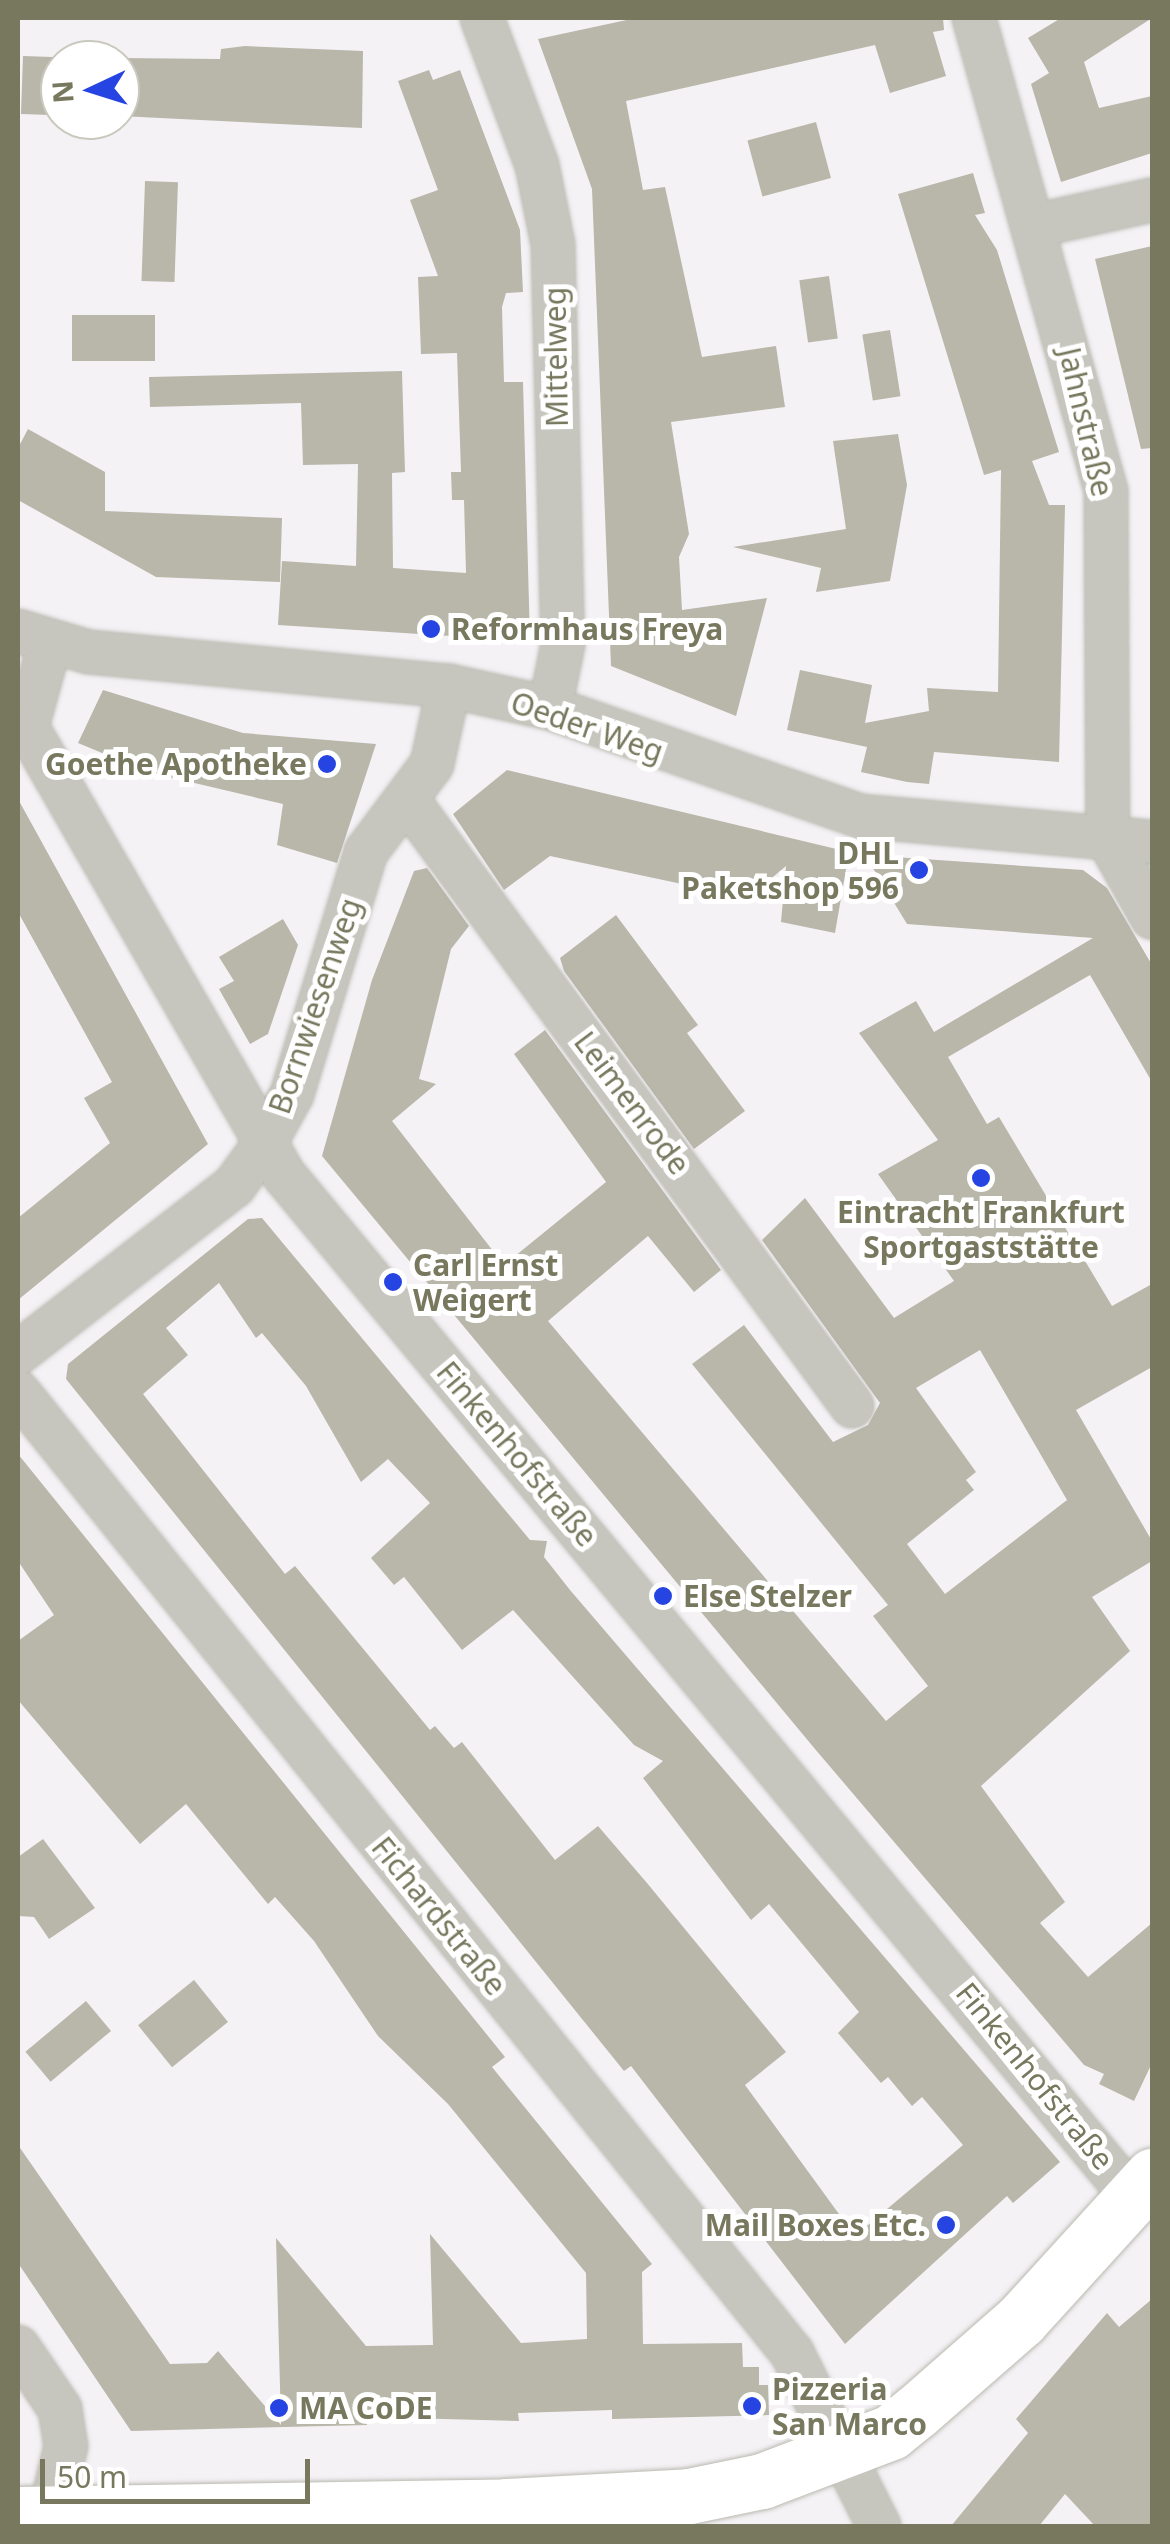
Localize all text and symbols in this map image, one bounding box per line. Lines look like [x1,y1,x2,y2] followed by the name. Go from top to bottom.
[40,40,140,140] north arrow
[42,79,82,105] text: N
[537,287,575,427] street label: Mittelweg
[1051,344,1121,500] street label: Jahnstraße
[451,611,723,647] place label: Reformhaus Freya
[420,618,442,640] marker: Reformhaus Freya
[506,684,668,770] street label: Oeder Weg
[45,746,307,782] place label: Goethe Apotheke
[316,753,338,775] marker: Goethe Apotheke
[681,835,899,906] place label: DHL Paketshop 596
[908,859,930,881] marker: DHL Paketshop 596
[261,893,369,1119] street label: Bornwiesenweg
[567,1025,697,1181] street label: Leimenrode
[970,1167,992,1189] marker: Eintracht Frankfurt Sportgaststätte
[837,1194,1125,1264] place label: Eintracht Frankfurt Sportgaststätte
[413,1247,558,1318] place label: Carl Ernst Weigert
[382,1271,404,1293] marker: Carl Ernst Weigert
[429,1354,605,1554] street label: Finkenhofstraße
[683,1578,852,1614] place label: Else Stelzer
[652,1585,674,1607] marker: Else Stelzer
[364,1830,514,2002] street label: Fichardstraße
[949,1975,1121,2177] street label: Finkenhofstraße
[705,2207,926,2243] place label: Mail Boxes Etc.
[935,2214,957,2236] marker: Mail Boxes Etc.
[772,2371,927,2442] place label: Pizzeria San Marco
[299,2390,433,2426] place label: MA CoDE
[741,2395,763,2417] marker: Pizzeria San Marco
[268,2397,290,2419] marker: MA CoDE
[45,2439,315,2501] scale bar
[57,2456,127,2497] text: 50 m

